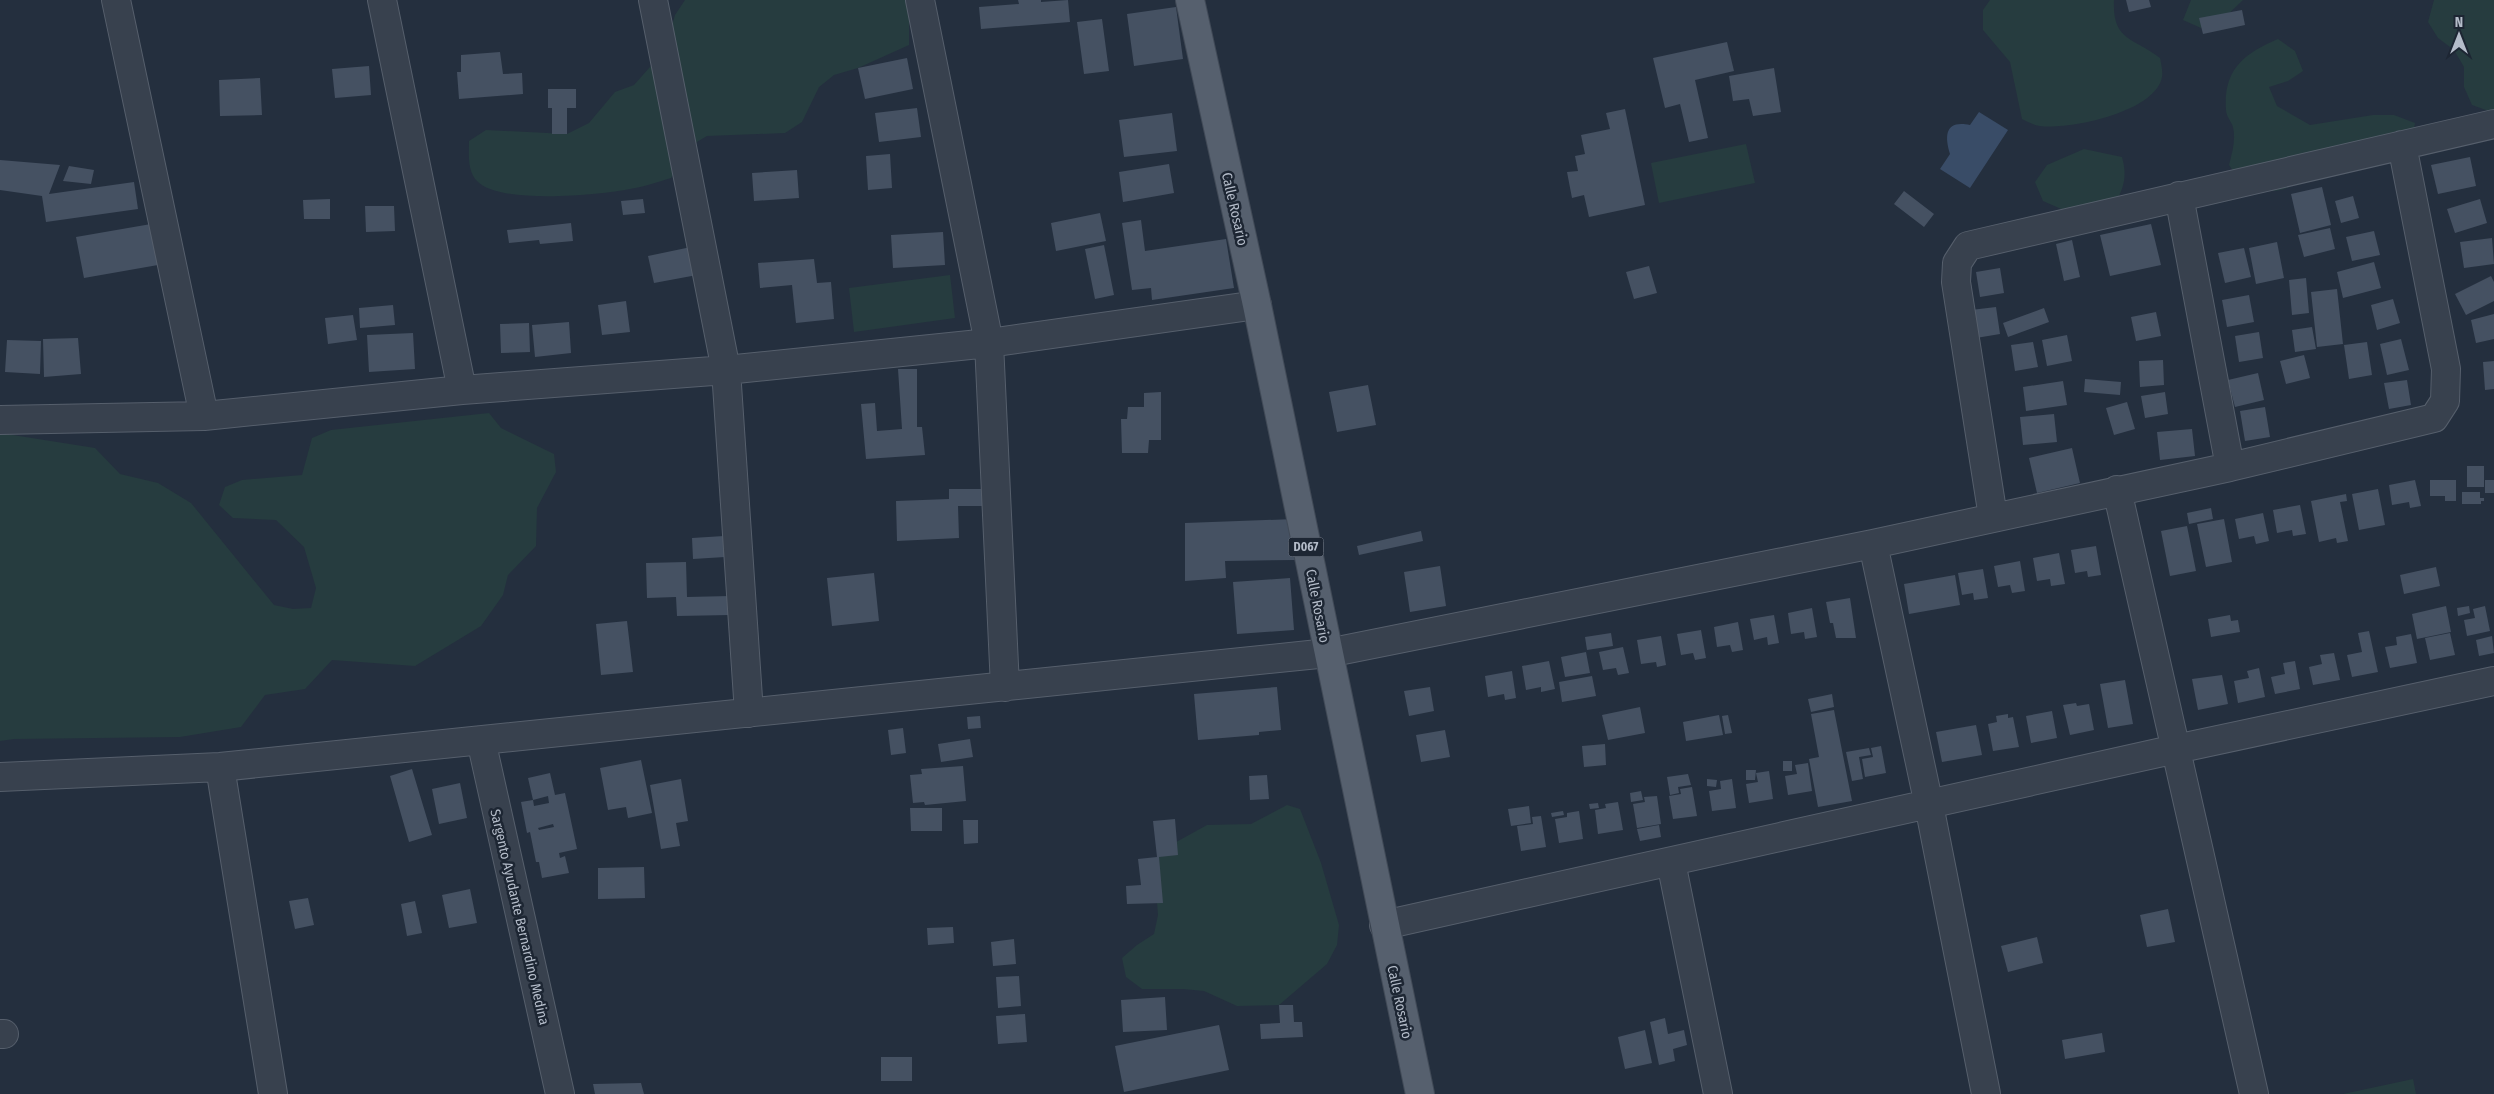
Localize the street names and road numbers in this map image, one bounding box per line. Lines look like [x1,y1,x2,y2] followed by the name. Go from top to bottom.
[1218,171,1251,247] street label: Calle Rosario
[1288,538,1324,556] road number: D067
[1302,568,1333,644] street label: Calle Rosario
[486,808,553,1027] street label: Sargento Ayudante Bernardino Medina
[1383,964,1416,1040] street label: Calle Rosario

